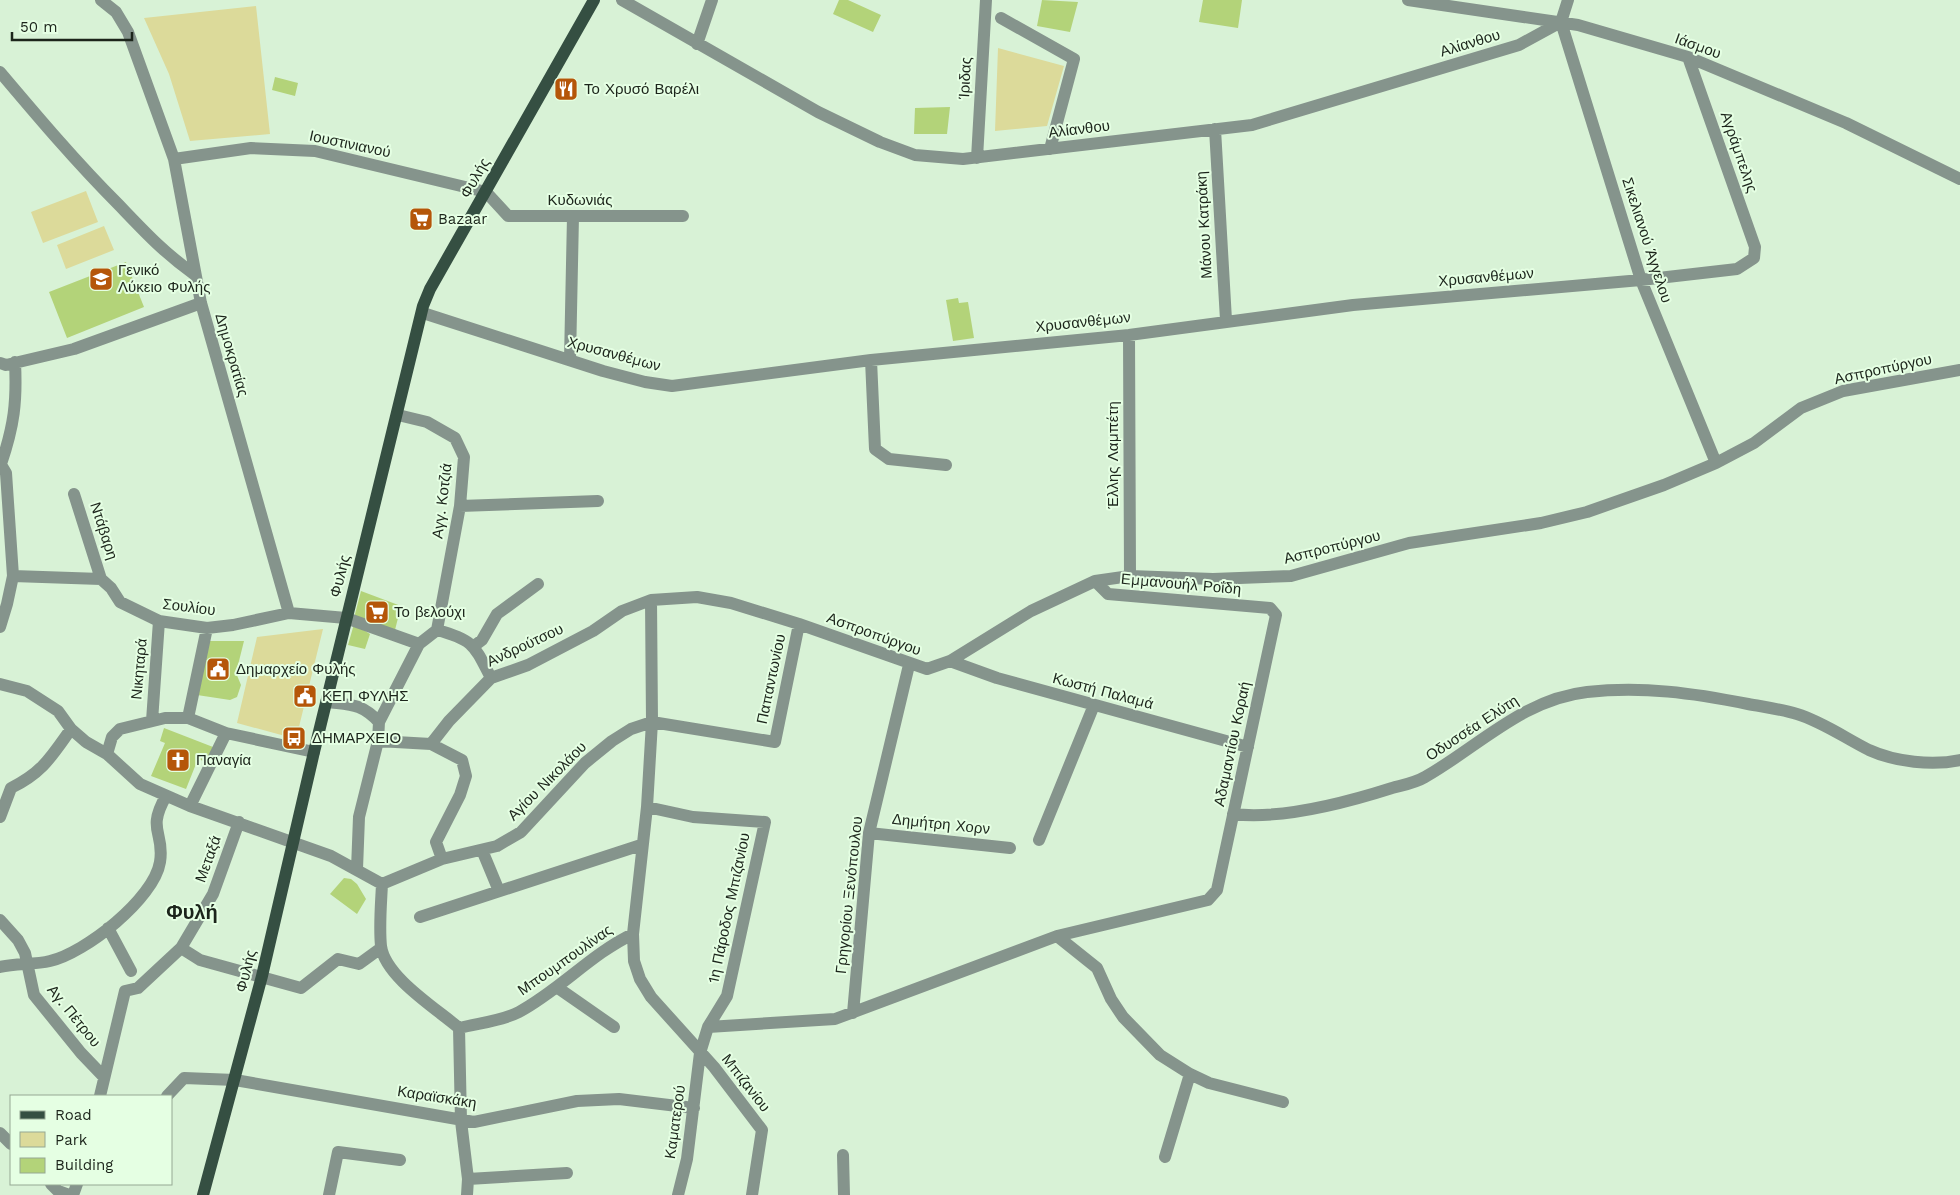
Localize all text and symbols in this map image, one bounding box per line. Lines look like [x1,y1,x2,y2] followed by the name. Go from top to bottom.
[12,10,132,42] scale bar
[20,18,57,36] text: 50 m
[1438,25,1502,61] street label: Αλίανθου
[1672,29,1724,63] street label: Ιάσμου
[955,57,975,100] street label: Ίριδας
[553,76,579,102] restaurant icon: Το Χρυσό Βαρέλι
[584,80,699,98] place label: Το Χρυσό Βαρέλι
[1717,109,1761,195] street label: Αγράμπελης
[1047,116,1111,142] street label: Αλίανθου
[308,127,392,161] street label: Ιουστινιανού
[456,155,494,201] street label: Φυλής
[1192,171,1216,279] street label: Μάνου Κατράκη
[1618,175,1676,305] street label: Σικελιανού Άγγελου
[547,191,613,209] street label: Κυδωνιάς
[408,206,434,232] supermarket icon: Bazaar
[438,210,487,228] place label: Bazaar
[118,261,210,296] place label: Γενικό Λύκειο Φυλής
[1438,264,1534,290] street label: Χρυσανθέμων
[88,266,114,292] school or university icon: Γενικό Λύκειο Φυλής
[1034,308,1132,336] street label: Χρυσανθέμων
[212,311,252,399] street label: Δημοκρατίας
[565,333,663,375] street label: Χρυσανθέμων
[1833,350,1933,388] street label: Ασπροπύργου
[1104,401,1122,510] street label: Έλλης Λαμπέτη
[428,462,456,540] street label: Αγγ. Κοτζιά
[86,500,122,562] street label: Ντάβαρη
[1282,526,1382,568] street label: Ασπροπύργου
[326,553,354,599] street label: Φυλής
[1120,570,1242,598] street label: Εμμανουήλ Ροΐδη
[161,595,217,619] street label: Σουλίου
[364,599,390,625] supermarket icon: Το βελούχι
[394,603,465,621] place label: Το βελούχι
[824,609,924,659] street label: Ασπροπύργου
[484,619,566,671] street label: Ανδρούτσου
[753,632,789,726] street label: Παπαντωνίου
[127,637,151,700] street label: Νικηταρά
[205,656,231,682] public building icon: Δημαρχείο Φυλής
[236,660,356,678] place label: Δημαρχείο Φυλής
[1051,669,1156,713] street label: Κωστή Παλαμά
[1210,680,1254,808] street label: Αδαμαντίου Κοραή
[292,683,318,709] public building icon: ΚΕΠ ΦΥΛΗΣ
[322,687,408,705] place label: ΚΕΠ ΦΥΛΗΣ
[1422,691,1522,765] street label: Οδυσσέα Ελύτη
[281,725,307,751] bus stop icon: ΔΗΜΑΡΧΕΙΟ
[312,729,401,747] place label: ΔΗΜΑΡΧΕΙΟ
[504,738,590,824] street label: Αγίου Νικολάου
[165,747,191,773] church icon: Παναγία
[196,751,252,769] place label: Παναγία
[891,810,991,838] street label: Δημήτρη Χορν
[832,815,866,975] street label: Γρηγορίου Ξενόπουλου
[704,831,754,985] street label: 1η Πάροδος Μπιζανίου
[191,833,225,885] street label: Μεταξά
[166,900,218,924] district label: Φυλή
[514,921,616,999] street label: Μπουμπουλίνας
[232,948,260,994] street label: Φυλής
[43,981,105,1051] street label: Αγ. Πέτρου
[718,1050,774,1116] street label: Μπιζανίου
[396,1082,478,1112] street label: Καραϊσκάκη
[661,1084,689,1160] street label: Καματερού
[10,1095,172,1185] legend
[55,1106,92,1124] text: Road
[55,1131,88,1149] text: Park
[55,1156,113,1174] text: Building

